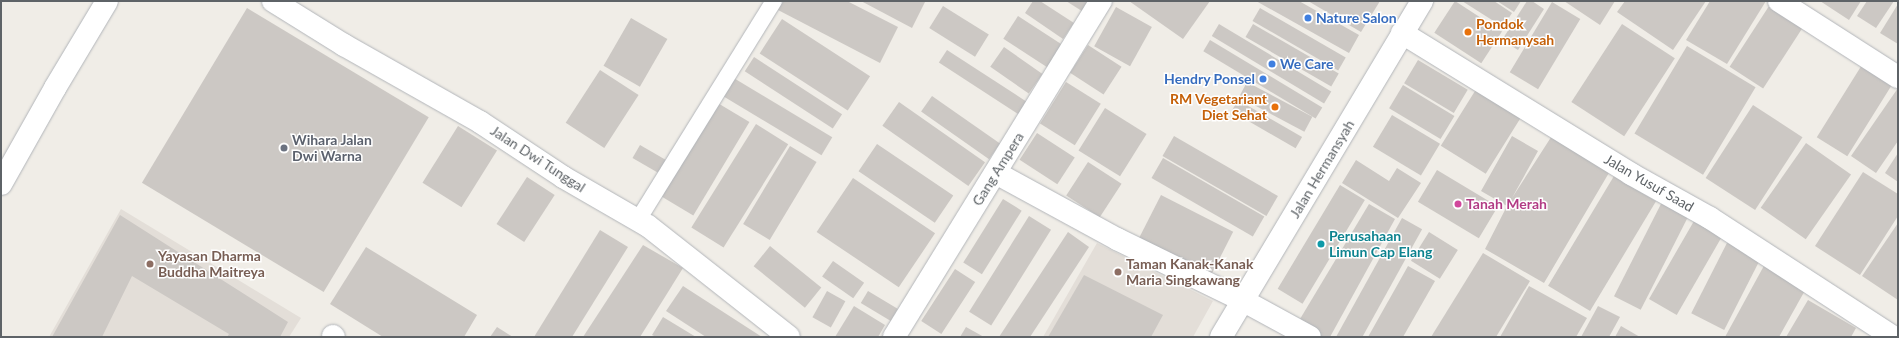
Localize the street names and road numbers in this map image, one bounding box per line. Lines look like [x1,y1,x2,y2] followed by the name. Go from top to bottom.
[1286,117,1358,221] street label: Jalan Hermansyah
[487,122,589,196] street label: Jalan Dwi Tunggal
[969,129,1027,209] street label: Gang Ampera
[1601,150,1697,216] street label: Jalan Yusuf Saad

